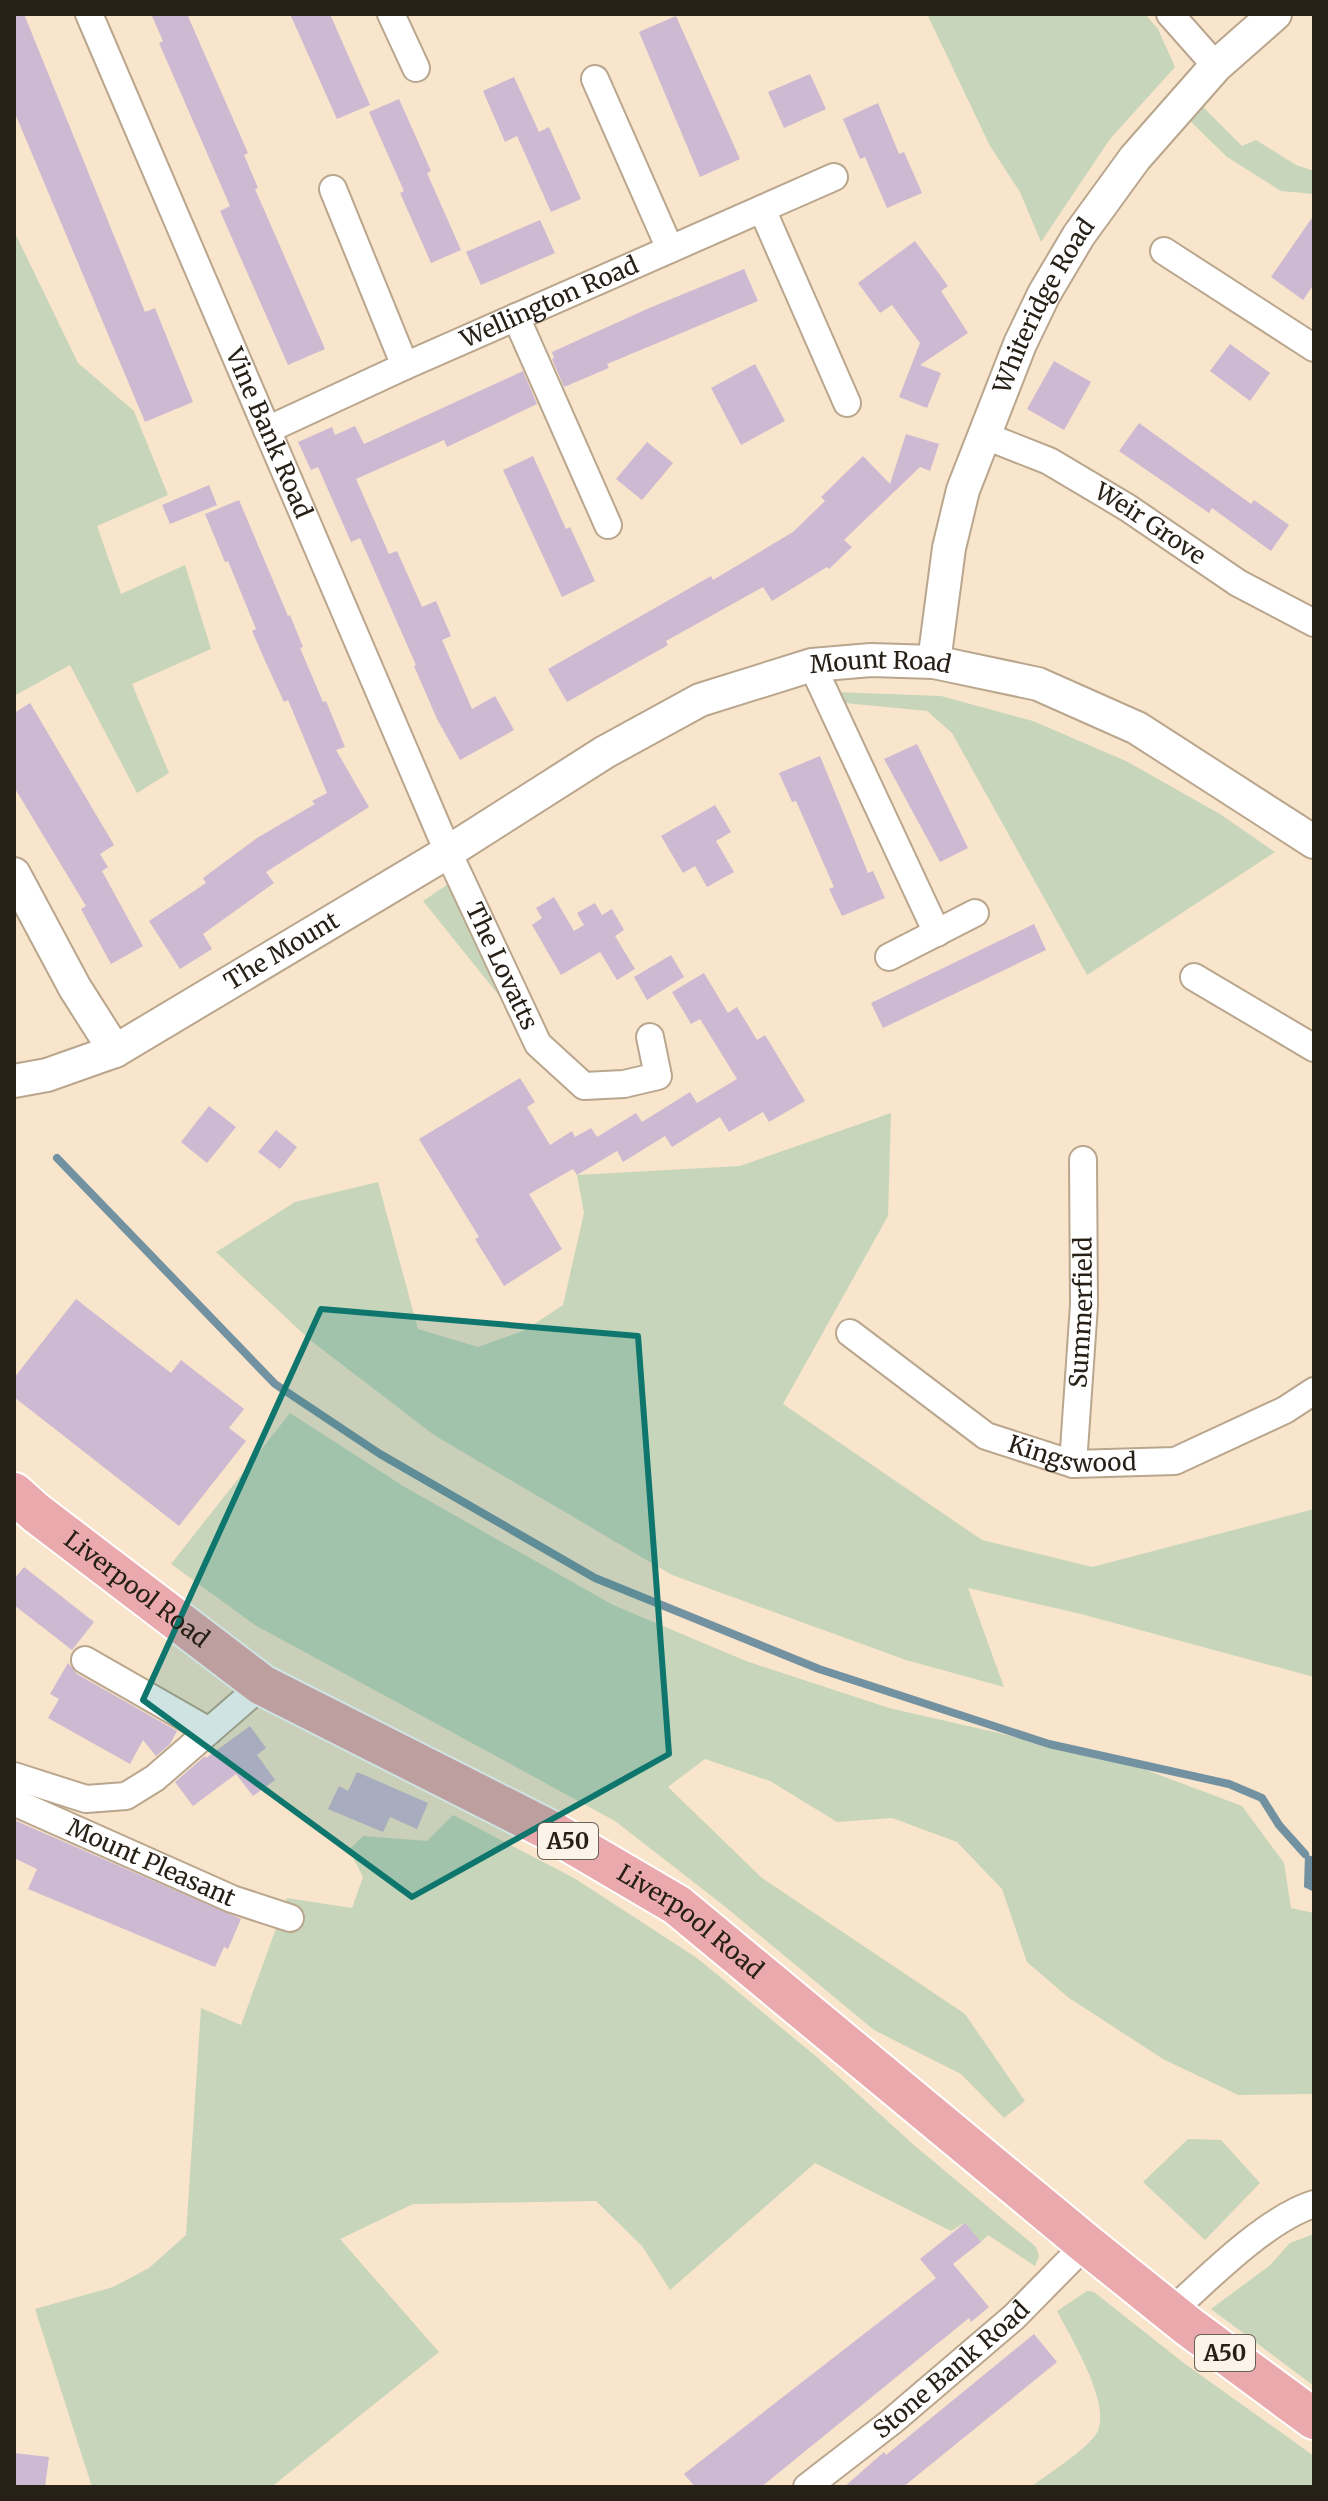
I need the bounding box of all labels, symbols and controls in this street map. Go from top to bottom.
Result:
street label: Whiteridge Road [986,212,1101,399]
street label: Wellington Road [455,249,643,355]
street label: Vine Bank Road [218,342,319,523]
street label: Weir Grove [1088,475,1212,571]
street label: Mount Road [809,643,954,680]
street label: The Lovatts [459,898,545,1035]
street label: The Mount [219,904,345,997]
street label: Summerfield [1062,1237,1099,1389]
street label: Kingswood [1004,1428,1137,1479]
street label: Liverpool Road [58,1524,216,1654]
street label: Mount Pleasant [62,1812,241,1914]
road number: A50 [538,1823,598,1859]
street label: Liverpool Road [612,1857,770,1985]
street label: Stone Bank Road [867,2294,1036,2445]
road number: A50 [1195,2335,1255,2371]

